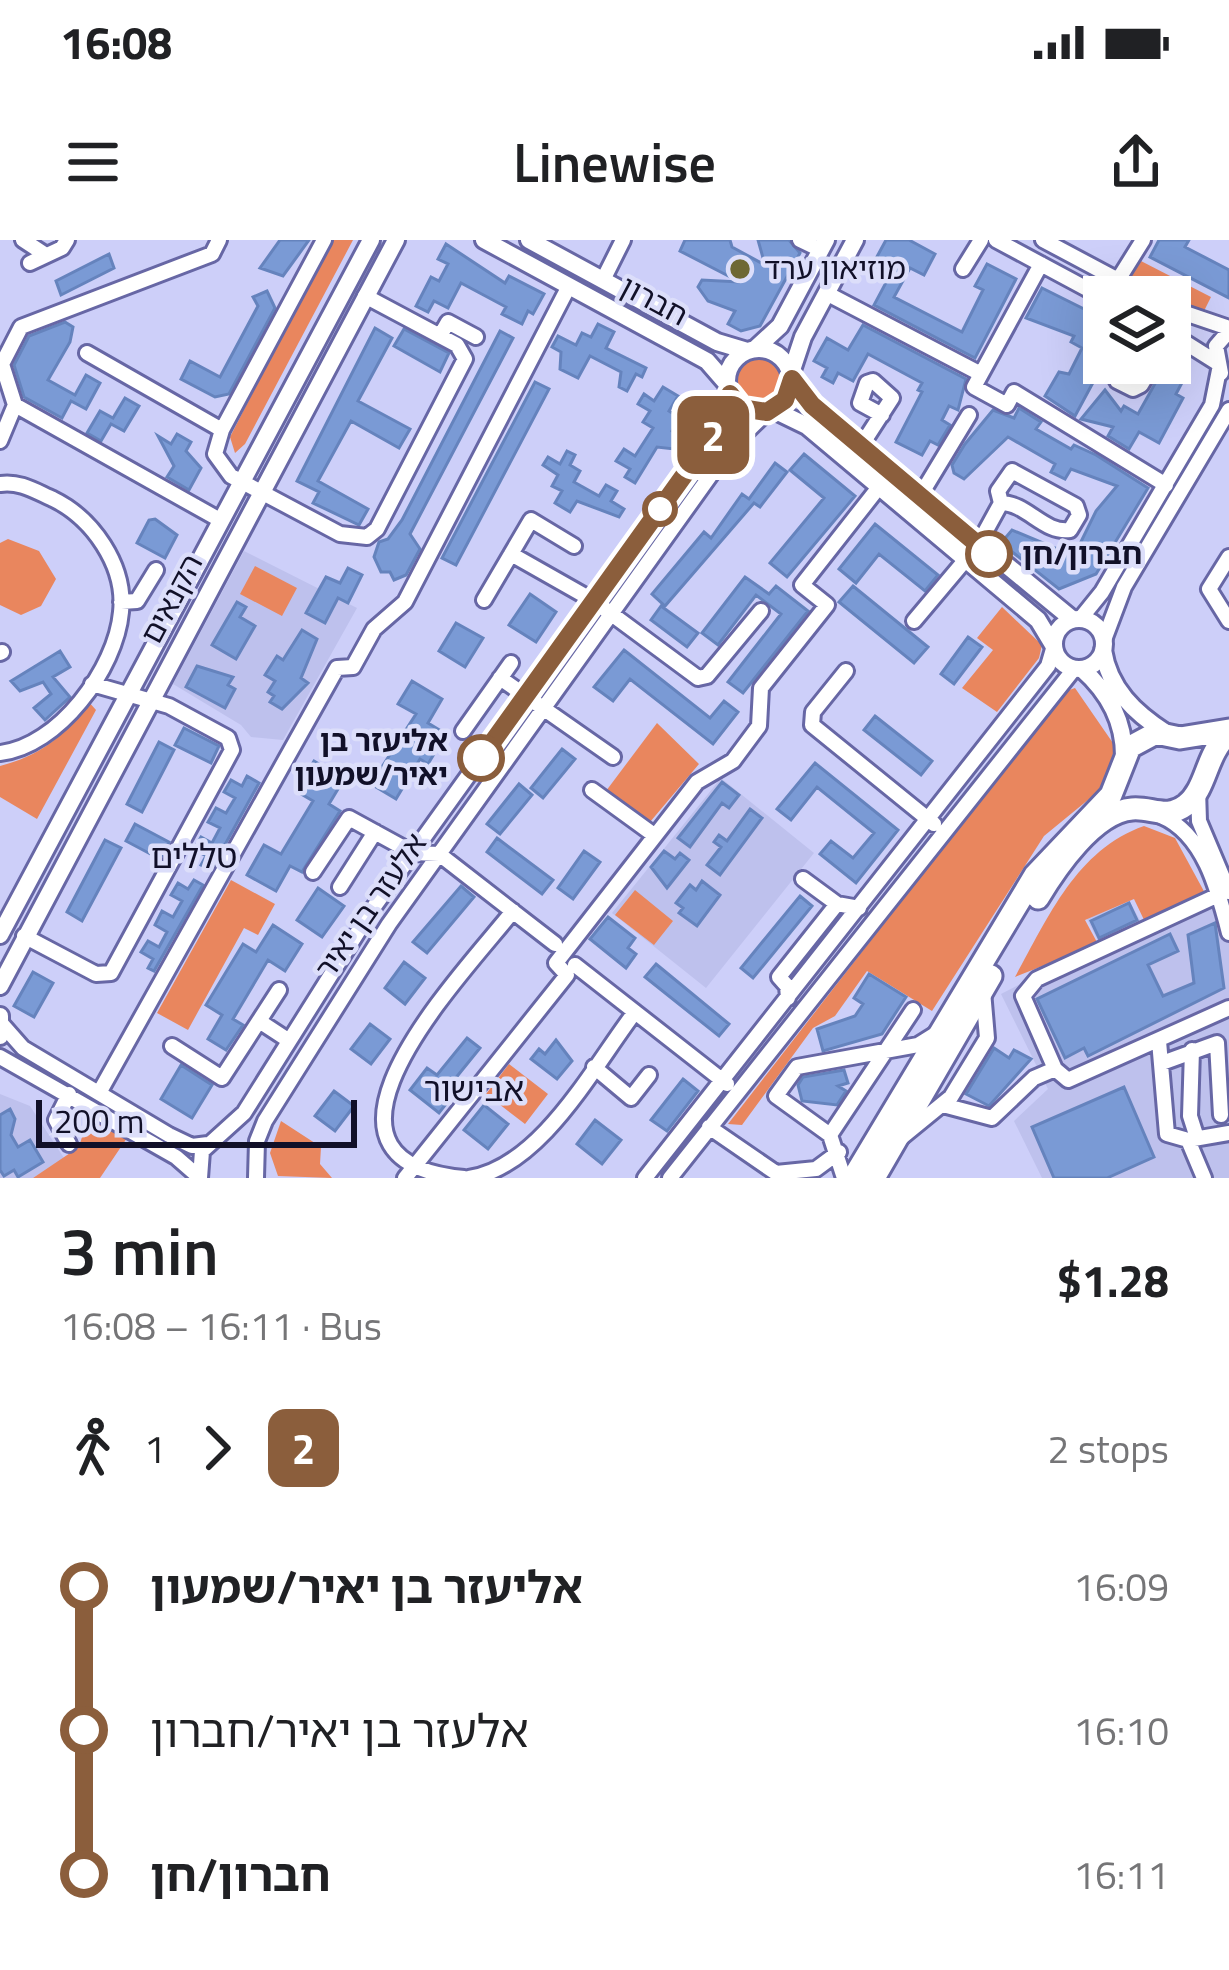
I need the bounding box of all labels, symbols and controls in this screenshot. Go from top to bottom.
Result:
text: 16:08 [60,8,172,76]
text: Linewise [513,121,716,203]
icon: menu [60,129,126,195]
icon: share [1103,129,1169,195]
place label: מוזיאון ערד [764,245,906,291]
marker: מוזיאון ערד [727,256,753,282]
street label: חברון [612,263,697,337]
map controls [1083,276,1191,384]
button: layers [1083,276,1191,384]
line badge: 2 [674,396,752,474]
text: 2 [701,403,725,467]
unlabelled marker [644,493,676,525]
place label: חברון/חן [1022,530,1142,576]
marker: חברון/חן [967,532,1011,576]
street label: הקנאים [128,545,214,652]
place label: אליעזר בן יאיר/שמעון [294,717,448,797]
marker: אליעזר בן יאיר/שמעון [459,736,503,780]
street label: אלעזר בן יאיר [303,823,438,988]
district label: טללים [151,831,237,881]
district label: אבישור [424,1064,524,1114]
scale bar [36,1094,357,1147]
text: 200 m [54,1096,144,1146]
text: 3 min [60,1200,219,1301]
text: $1.28 [1057,1246,1169,1314]
text: 16:08 – 16:11 · Bus [60,1296,382,1355]
icon: walk [60,1415,126,1481]
icon: forward [184,1415,250,1481]
text: 2 [292,1416,315,1480]
text: 1 [144,1419,166,1478]
text: 2 stops [1047,1419,1169,1478]
text: אליעזר בן יאיר/שמעון [150,1552,583,1620]
text: 16:09 [1073,1557,1169,1616]
text: אלעזר בן יאיר/חברון [150,1696,529,1764]
text: 16:10 [1073,1701,1169,1760]
text: חברון/חן [150,1840,331,1908]
text: 16:11 [1073,1845,1169,1904]

